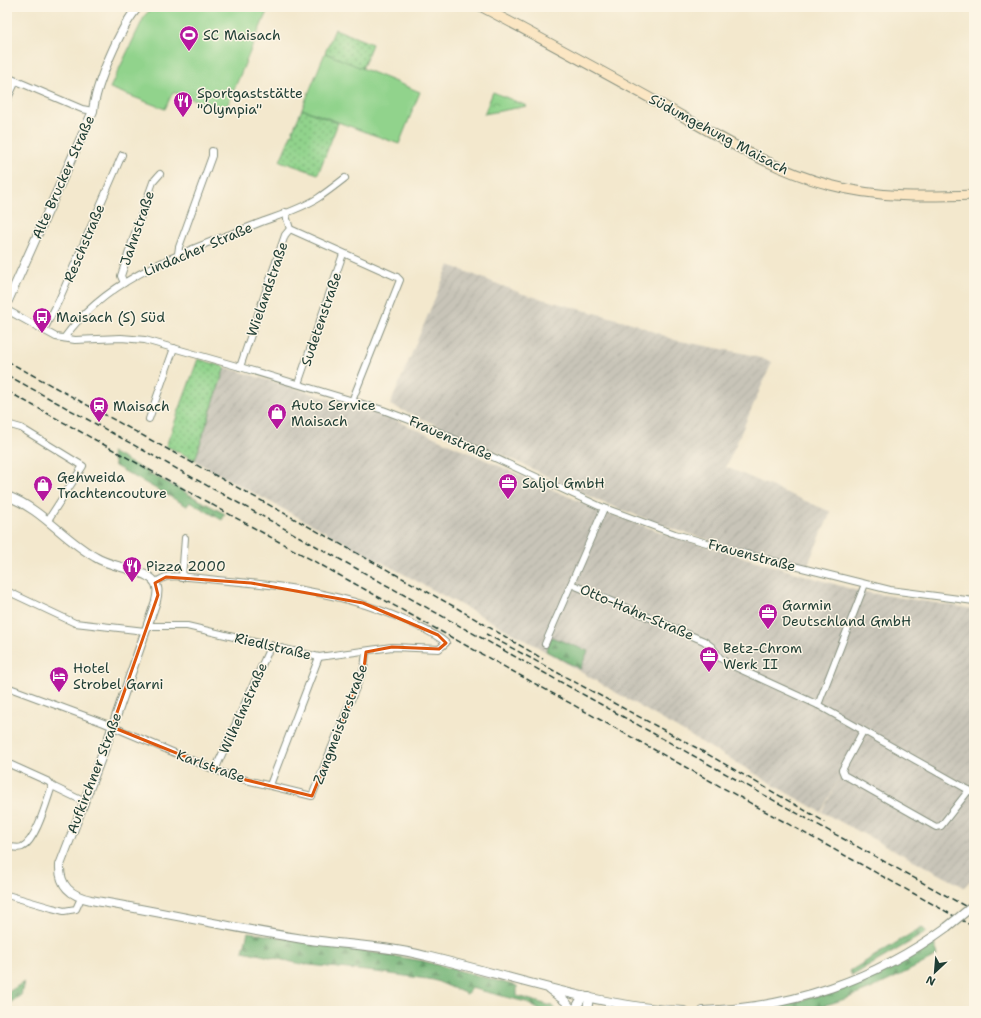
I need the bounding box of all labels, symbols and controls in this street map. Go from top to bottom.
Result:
sports icon: SC Maisach [178,24,200,52]
place label: SC Maisach [203,26,281,44]
place label: Sportgaststätte "Olympia" [197,84,303,118]
restaurant icon: Sportgaststätte "Olympia" [172,90,194,118]
street label: Südumgehung Maisach [646,90,792,178]
street label: Alte Brucker Straße [28,112,98,242]
street label: Jahnstraße [116,188,158,268]
street label: Reschstraße [59,201,109,285]
street label: Lindacher Straße [141,218,255,280]
street label: Wielandstraße [242,239,292,339]
street label: Sudetenstraße [297,270,345,368]
bus stop icon: Maisach (S) Süd [31,306,53,334]
place label: Maisach (S) Süd [56,308,165,326]
station icon: Maisach [88,395,110,423]
place label: Auto Service Maisach [291,396,376,430]
place label: Maisach [113,397,170,415]
shop icon: Auto Service Maisach [266,402,288,430]
street label: Frauenstraße [406,412,496,465]
place label: Gehweida Trachtencouture [57,468,167,502]
office icon: Saljol GmbH [497,472,519,500]
shop icon: Gehweida Trachtencouture [32,474,54,502]
place label: Saljol GmbH [522,474,605,492]
street label: Frauenstraße [706,535,798,575]
restaurant icon: Pizza 2000 [121,555,143,583]
place label: Pizza 2000 [146,557,226,575]
street label: Otto-Hahn-Straße [577,580,697,644]
place label: Garmin Deutschland GmbH [782,596,911,630]
office icon: Garmin Deutschland GmbH [757,602,779,630]
street label: Riedlstraße [233,628,313,664]
place label: Betz-Chrom Werk II [723,639,802,673]
office icon: Betz-Chrom Werk II [698,645,720,673]
place label: Hotel Strobel Garni [73,659,164,693]
street label: Wilhelmstraße [215,659,271,756]
street label: Zangmeisterstraße [309,661,371,787]
hotel icon: Hotel Strobel Garni [48,665,70,693]
street label: Aufkirchner Straße [63,710,125,836]
street label: Karlstraße [174,745,248,787]
north arrow [915,952,955,992]
text: N [923,972,938,989]

